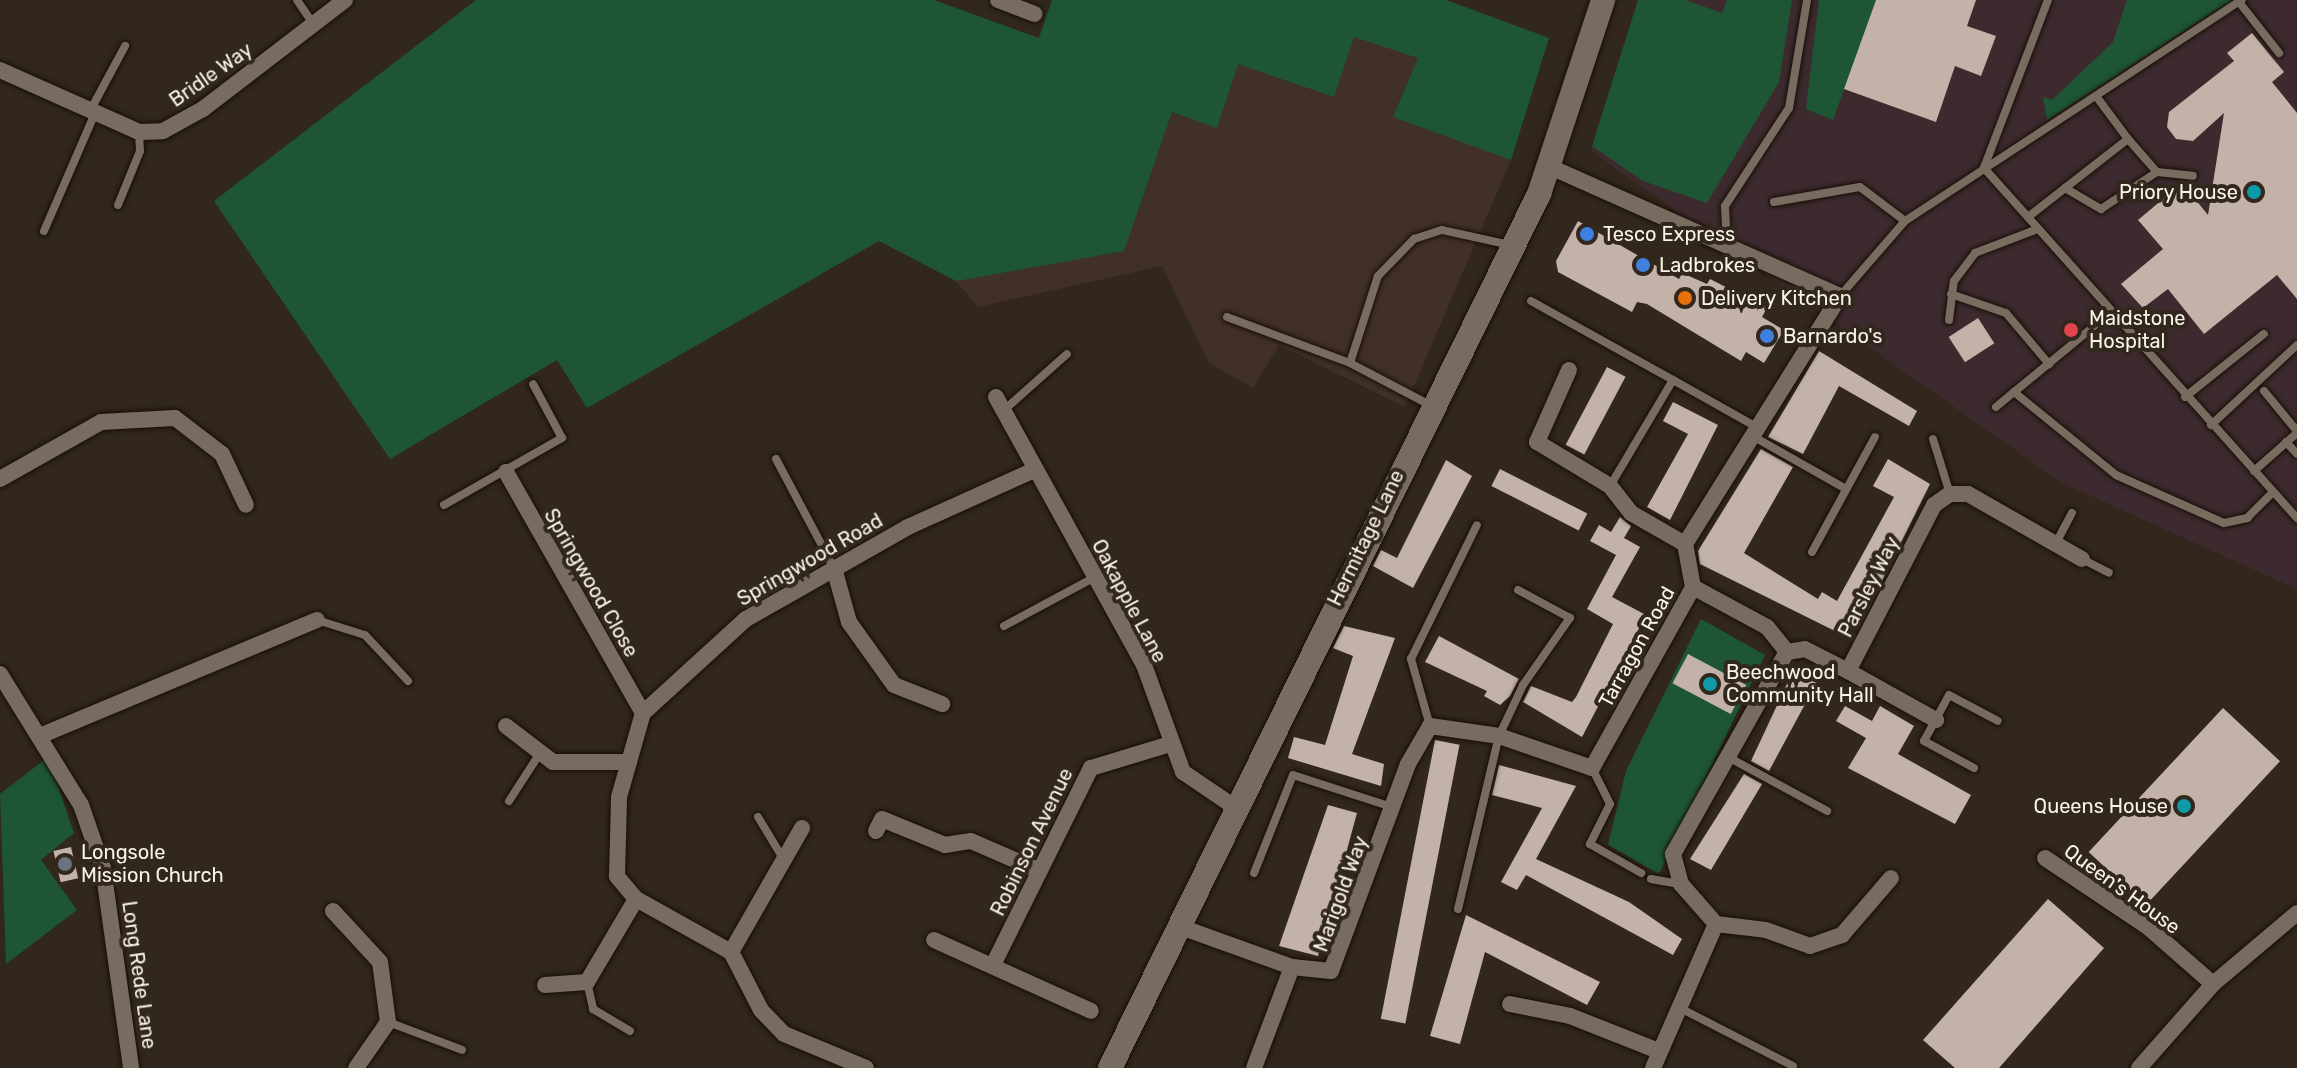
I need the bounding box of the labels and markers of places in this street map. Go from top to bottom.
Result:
place label: Priory House [2119,180,2238,204]
marker: Priory House [2245,183,2263,201]
place label: Tesco Express [1603,222,1735,246]
marker: Tesco Express [1578,225,1596,243]
place label: Ladbrokes [1659,253,1755,277]
marker: Ladbrokes [1634,256,1652,274]
place label: Delivery Kitchen [1701,286,1852,310]
marker: Delivery Kitchen [1676,289,1694,307]
place label: Maidstone Hospital [2089,306,2185,353]
marker: Maidstone Hospital [2060,319,2082,341]
place label: Barnardo's [1783,324,1882,348]
marker: Barnardo's [1758,327,1776,345]
place label: Beechwood Community Hall [1726,660,1874,707]
marker: Beechwood Community Hall [1701,675,1719,693]
place label: Queens House [2034,794,2168,818]
marker: Queens House [2175,797,2193,815]
place label: Longsole Mission Church [81,840,224,887]
marker: Longsole Mission Church [56,855,74,873]

